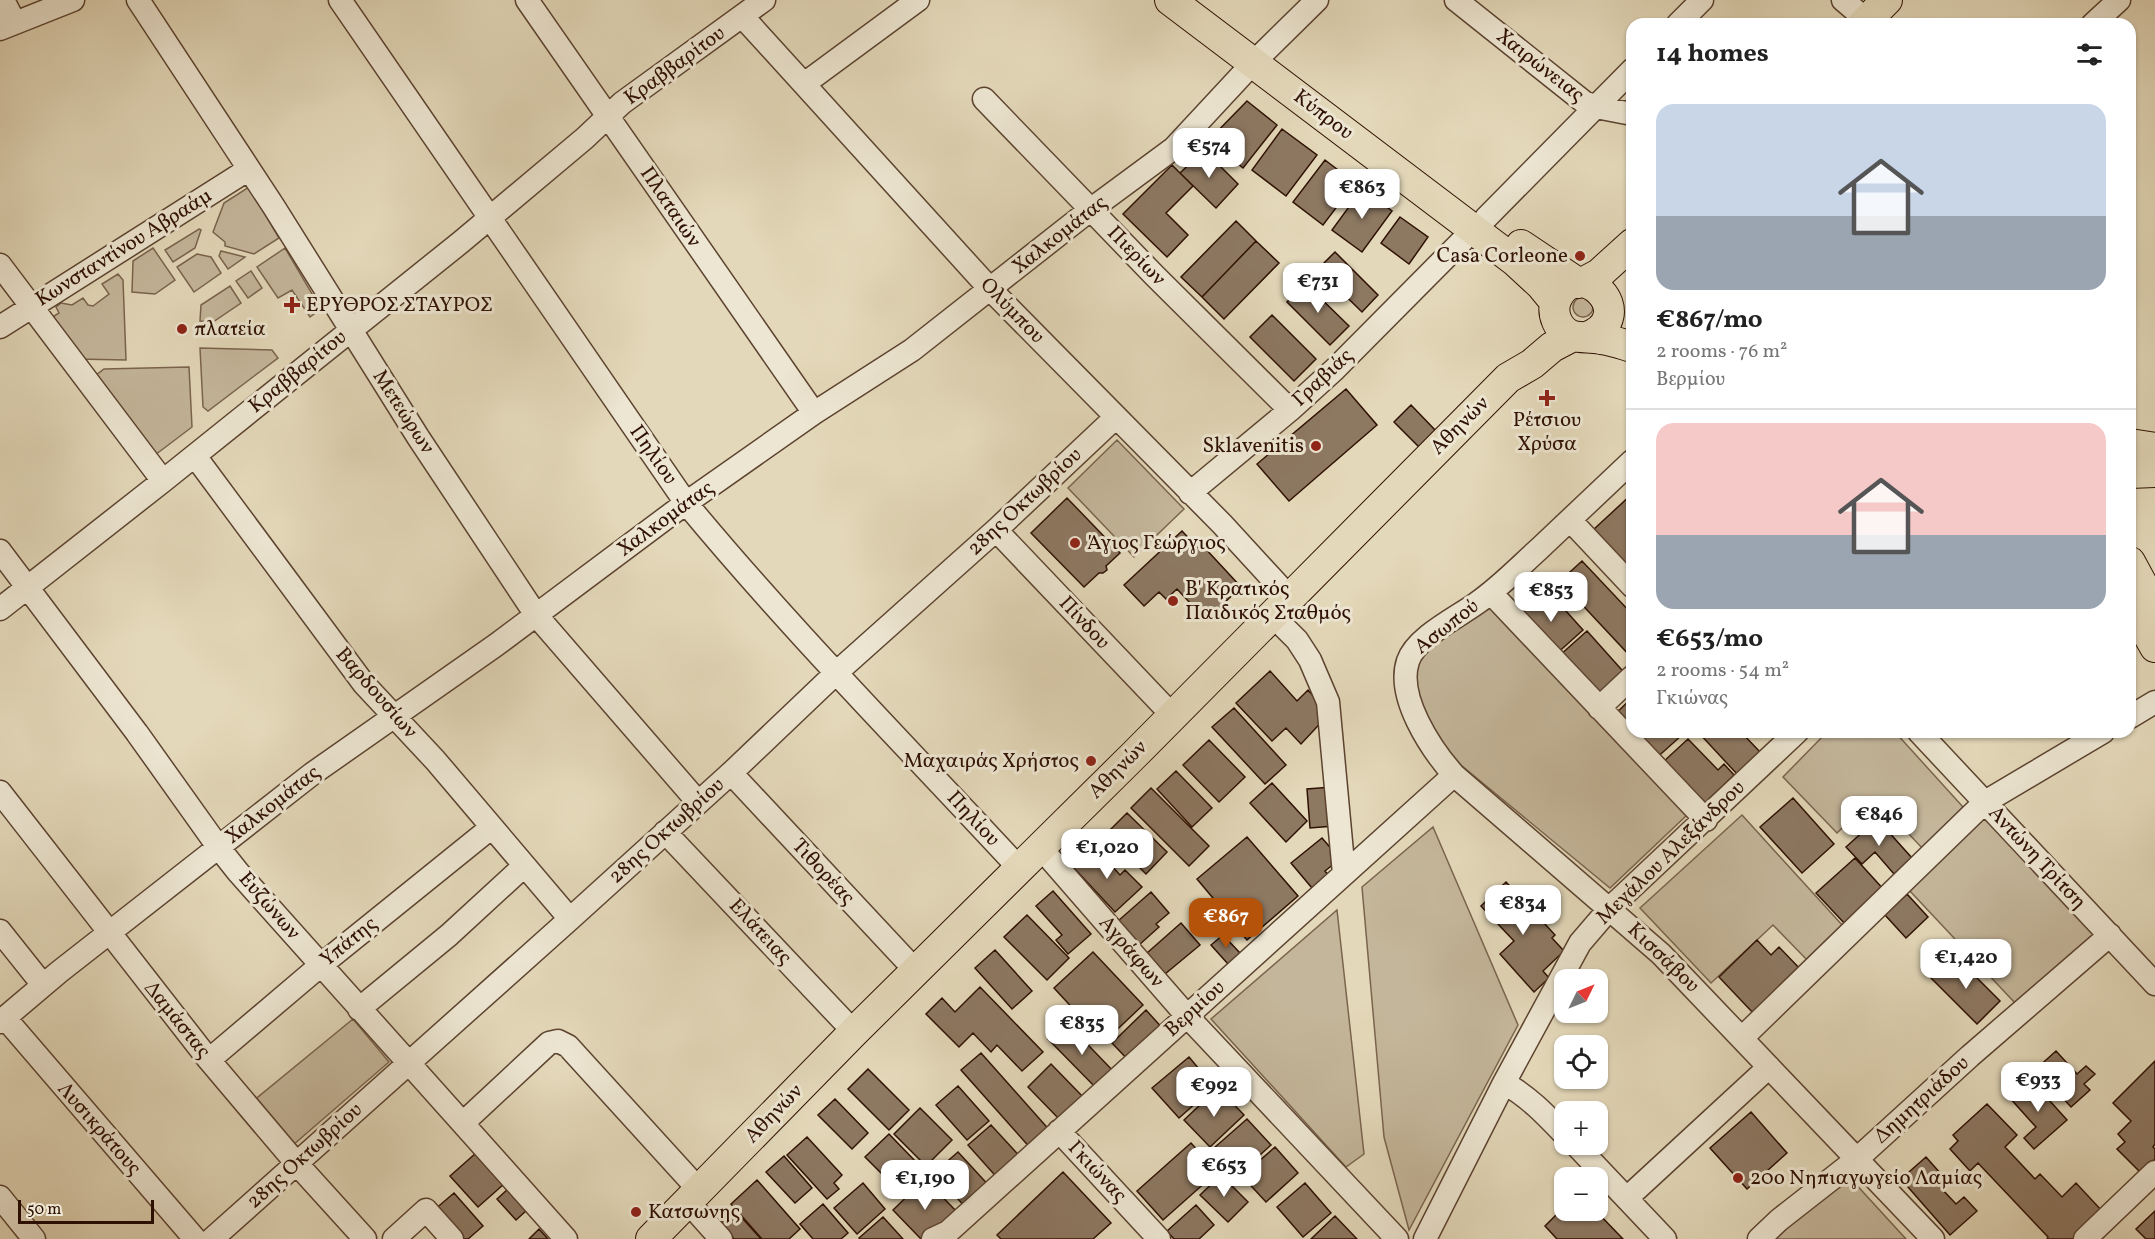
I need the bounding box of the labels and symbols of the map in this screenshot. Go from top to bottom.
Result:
street label: Κραββαρίτου [618,19,732,113]
street label: Χαιρώνειας [1490,22,1590,110]
street label: Κύπρου [1287,83,1359,147]
pin: €574 [1173,128,1245,179]
street label: Πλαταιών [632,161,708,253]
pin: €863 [1326,169,1398,220]
street label: Κωνσταντίνου Αβραάμ [30,182,218,314]
street label: Χαλκομάτας [1007,189,1113,281]
street label: Πιερίων [1100,220,1172,292]
place label: Casa Corleone [1437,242,1568,271]
marker: Casa Corleone [1573,249,1587,263]
pin: €731 [1282,263,1354,314]
street label: Ολύμπου [973,271,1051,351]
place label: ΕΡΥΘΡΟΣ ΣΤΑΥΡΟΣ [306,291,493,320]
marker: ΕΡΥΘΡΟΣ ΣΤΑΥΡΟΣ [283,296,301,314]
place label: πλατεία [194,315,266,344]
marker: πλατεία [175,322,189,336]
street label: Κραββαρίτου [243,323,353,421]
street label: Γραβιάς [1286,342,1360,414]
street label: Μετεώρων [365,364,441,460]
street label: Αθηνών [1424,390,1496,462]
marker: Ρέτσιου Χρύσα [1540,391,1554,405]
place label: Ρέτσιου Χρύσα [1513,406,1581,459]
street label: Πηλίου [622,419,684,491]
place label: Sklavenitis [1202,432,1304,461]
marker: Sklavenitis [1309,439,1323,453]
street label: 28ης Οκτωβρίου [961,441,1089,563]
street label: Χαλκομάτας [612,474,720,564]
place label: Άγιος Γεώργιος [1087,529,1226,558]
marker: Άγιος Γεώργιος [1068,536,1082,550]
pin: €853 [1515,572,1587,623]
place label: B' Κρατικός Παιδικός Σταθμός [1185,575,1351,628]
street label: Πίνδου [1052,590,1116,656]
street label: Ασωπού [1409,592,1485,662]
marker: B' Κρατικός Παιδικός Σταθμός [1166,594,1180,608]
street label: Βαρδουσίων [328,641,424,745]
street label: Αθηνών [1082,734,1154,806]
place label: Μαχαιράς Χρήστος [904,747,1079,776]
marker: Μαχαιράς Χρήστος [1084,754,1098,768]
street label: Χαλκομάτας [220,759,326,851]
street label: 28ης Οκτωβρίου [603,771,731,891]
street label: Μεγάλου Αλεξάνδρου [1590,774,1752,932]
street label: Πηλίου [940,785,1006,853]
pin: €846 [1843,796,1915,847]
street label: Αντώνη Τρίτση [1981,800,2093,916]
pin: €1,020 [1058,829,1156,880]
street label: Τιθορέας [785,832,861,912]
street label: Ευζώνων [231,866,307,946]
pin: €834 [1487,885,1559,936]
street label: Ελάτειας [722,892,798,972]
pin: €867 [1190,898,1262,949]
street label: Υπάτης [314,910,384,974]
street label: Αγράφων [1092,910,1170,994]
street label: Κισσάβου [1620,916,1706,1000]
pin: €1,420 [1917,939,2015,990]
north arrow [1554,969,1608,1023]
street label: Βερμίου [1158,974,1232,1044]
street label: Δαμάστας [137,975,217,1065]
pin: €835 [1046,1005,1118,1056]
street label: Δημητριάδου [1868,1049,1976,1151]
pin: €933 [2002,1062,2074,1113]
pin: €992 [1178,1067,1250,1118]
street label: Λυσικράτους [50,1076,148,1182]
street label: Αθηνών [738,1078,810,1150]
street label: 28ης Οκτωβρίου [241,1096,369,1216]
street label: Γκιώνας [1061,1134,1133,1210]
pin: €653 [1188,1147,1260,1198]
pin: €1,190 [876,1160,974,1211]
place label: 20ο Νηπιαγωγείο Λαμίας [1750,1164,1982,1193]
marker: 20ο Νηπιαγωγείο Λαμίας [1731,1171,1745,1185]
scale bar [18,1197,154,1224]
place label: Κατσωνης [648,1198,740,1227]
marker: Κατσωνης [629,1205,643,1219]

